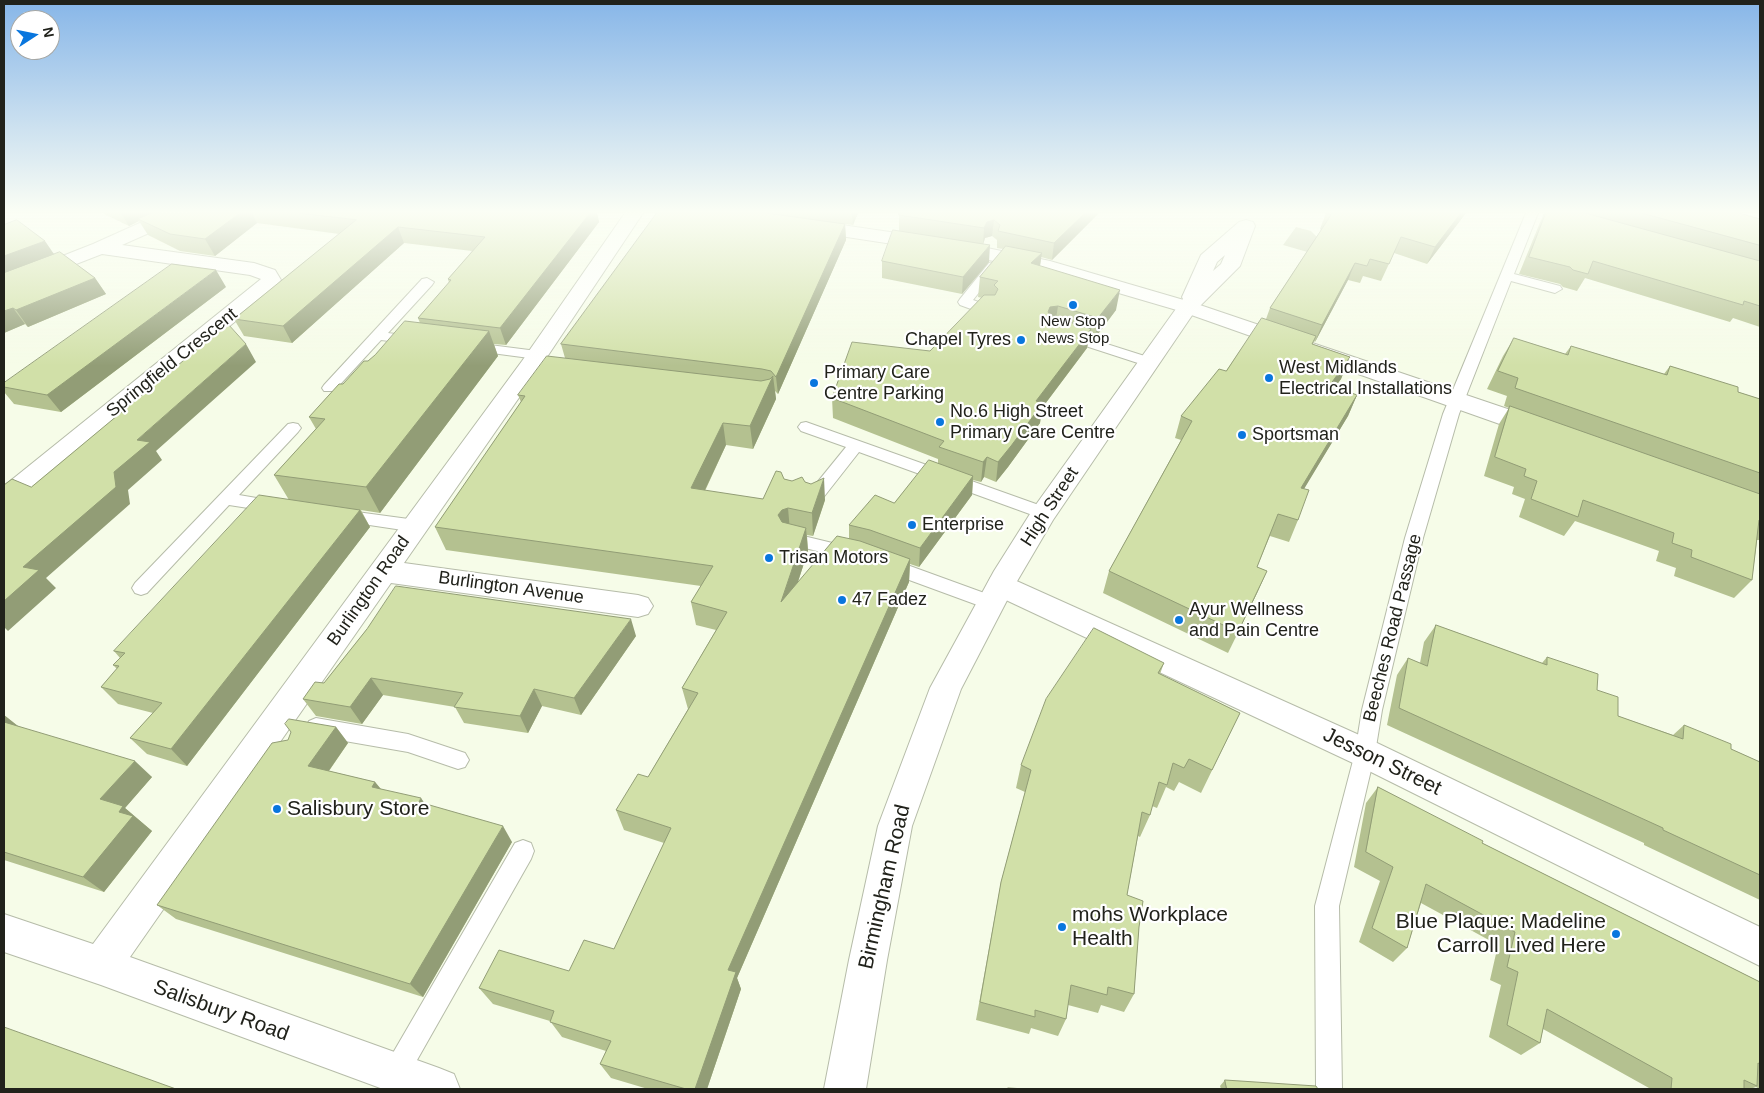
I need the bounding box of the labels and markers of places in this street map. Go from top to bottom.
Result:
marker: New Stop News Stop [1067,299,1079,311]
place label: New Stop News Stop [1037,313,1109,348]
place label: Chapel Tyres [905,329,1011,351]
marker: Chapel Tyres [1015,334,1027,346]
place label: West Midlands Electrical Installations [1279,357,1452,399]
place label: Primary Care Centre Parking [824,362,944,404]
marker: West Midlands Electrical Installations [1263,372,1275,384]
marker: Primary Care Centre Parking [808,377,820,389]
place label: No.6 High Street Primary Care Centre [950,401,1115,444]
marker: No.6 High Street Primary Care Centre [934,416,946,428]
place label: Sportsman [1252,424,1339,446]
marker: Sportsman [1236,429,1248,441]
place label: Enterprise [922,514,1004,536]
marker: Enterprise [906,519,918,531]
place label: Trisan Motors [779,547,888,569]
marker: Trisan Motors [763,552,775,564]
place label: 47 Fadez [852,589,927,611]
marker: 47 Fadez [836,594,848,606]
place label: Ayur Wellness and Pain Centre [1189,599,1319,642]
marker: Ayur Wellness and Pain Centre [1173,614,1185,626]
place label: Salisbury Store [287,796,429,822]
marker: Salisbury Store [271,803,283,815]
place label: mohs Workplace Health [1072,902,1228,952]
place label: Blue Plaque: Madeline Carroll Lived Here [1396,909,1606,959]
marker: mohs Workplace Health [1056,921,1068,933]
marker: Blue Plaque: Madeline Carroll Lived Here [1610,928,1622,940]

